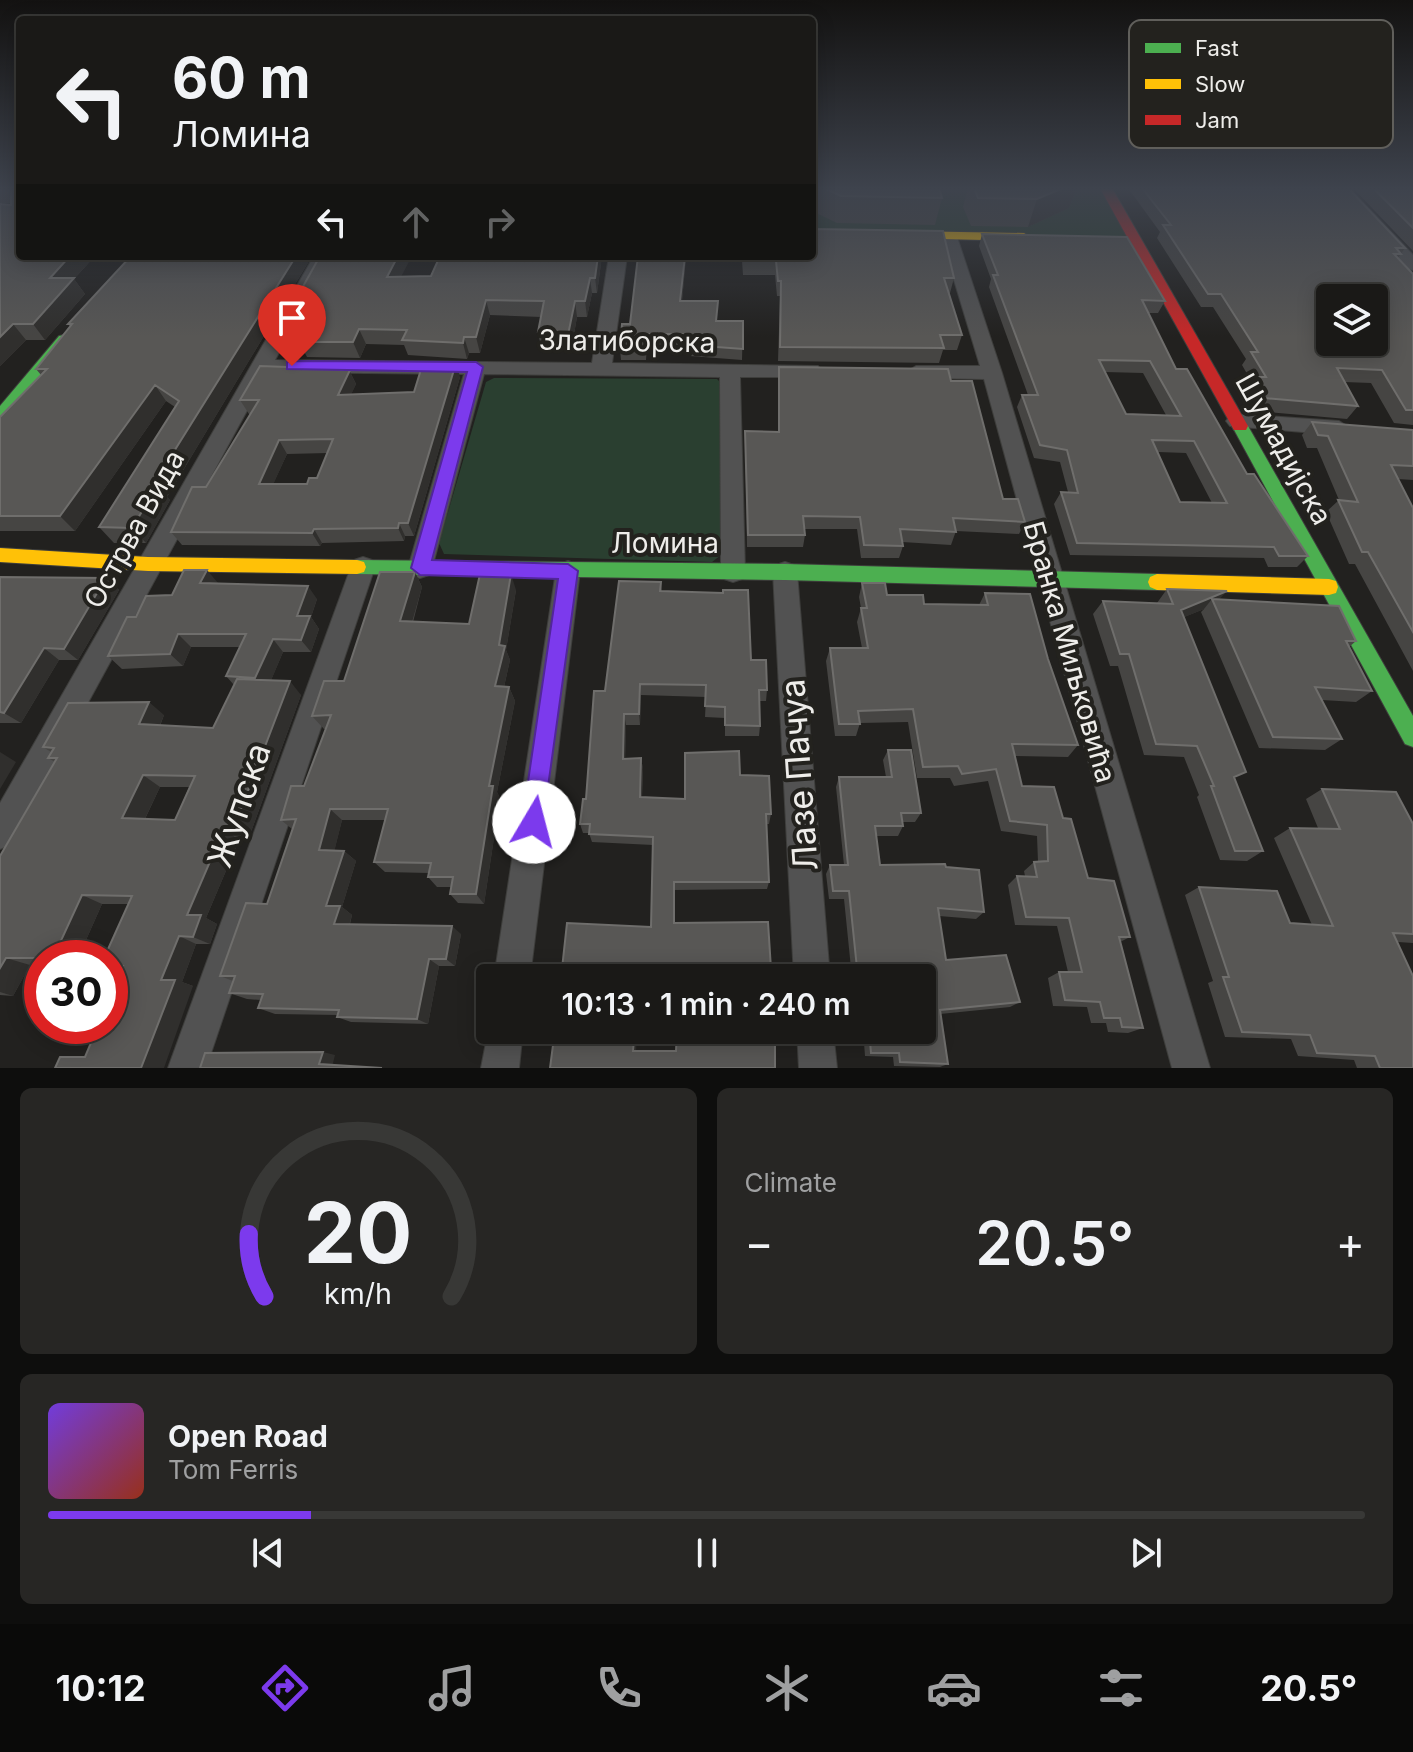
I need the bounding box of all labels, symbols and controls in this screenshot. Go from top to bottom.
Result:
legend [1129,20,1393,148]
text: Fast [1195,35,1239,61]
text: 60 m [172,44,311,112]
icon: left [40,48,144,152]
text: Slow [1195,71,1245,97]
text: Jam [1195,107,1239,133]
text: Ломина [172,112,311,156]
icon: left [310,200,354,244]
icon: ahead [394,200,438,244]
icon: right [478,200,522,244]
pin [258,284,326,366]
map controls [1316,284,1388,356]
button: layers [1316,284,1388,356]
icon: arrive [270,296,314,340]
street label: Златиборска [538,322,716,360]
street label: Шумадијска [1228,367,1340,531]
street label: Острва Вида [77,444,191,614]
street label: Бранка Миљковића [1016,517,1124,787]
street label: Ломина [611,526,719,560]
street label: Лазе Пачуа [771,678,826,872]
street label: Жупска [198,737,279,872]
position arrow [492,780,576,864]
speed limit sign: 30 [24,940,128,1044]
text: 10:13 · 1 min · 240 m [561,986,851,1022]
text: Climate [745,1167,837,1198]
text: 20 [304,1182,413,1283]
text: 20.5° [975,1207,1134,1279]
text: − [745,1216,774,1270]
text: + [1336,1216,1365,1270]
text: km/h [324,1276,392,1311]
text: Open Road [168,1418,328,1454]
text: Tom Ferris [168,1454,298,1485]
icon: previous [246,1531,290,1575]
icon: pause [685,1531,729,1575]
icon: next [1124,1531,1168,1575]
icon: directions [257,1660,313,1716]
icon: music [424,1660,480,1716]
icon: phone [591,1660,647,1716]
icon: climate [759,1660,815,1716]
icon: car [926,1660,982,1716]
icon: filters [1093,1660,1149,1716]
text: 10:12 [56,1666,146,1710]
text: 20.5° [1260,1666,1357,1710]

